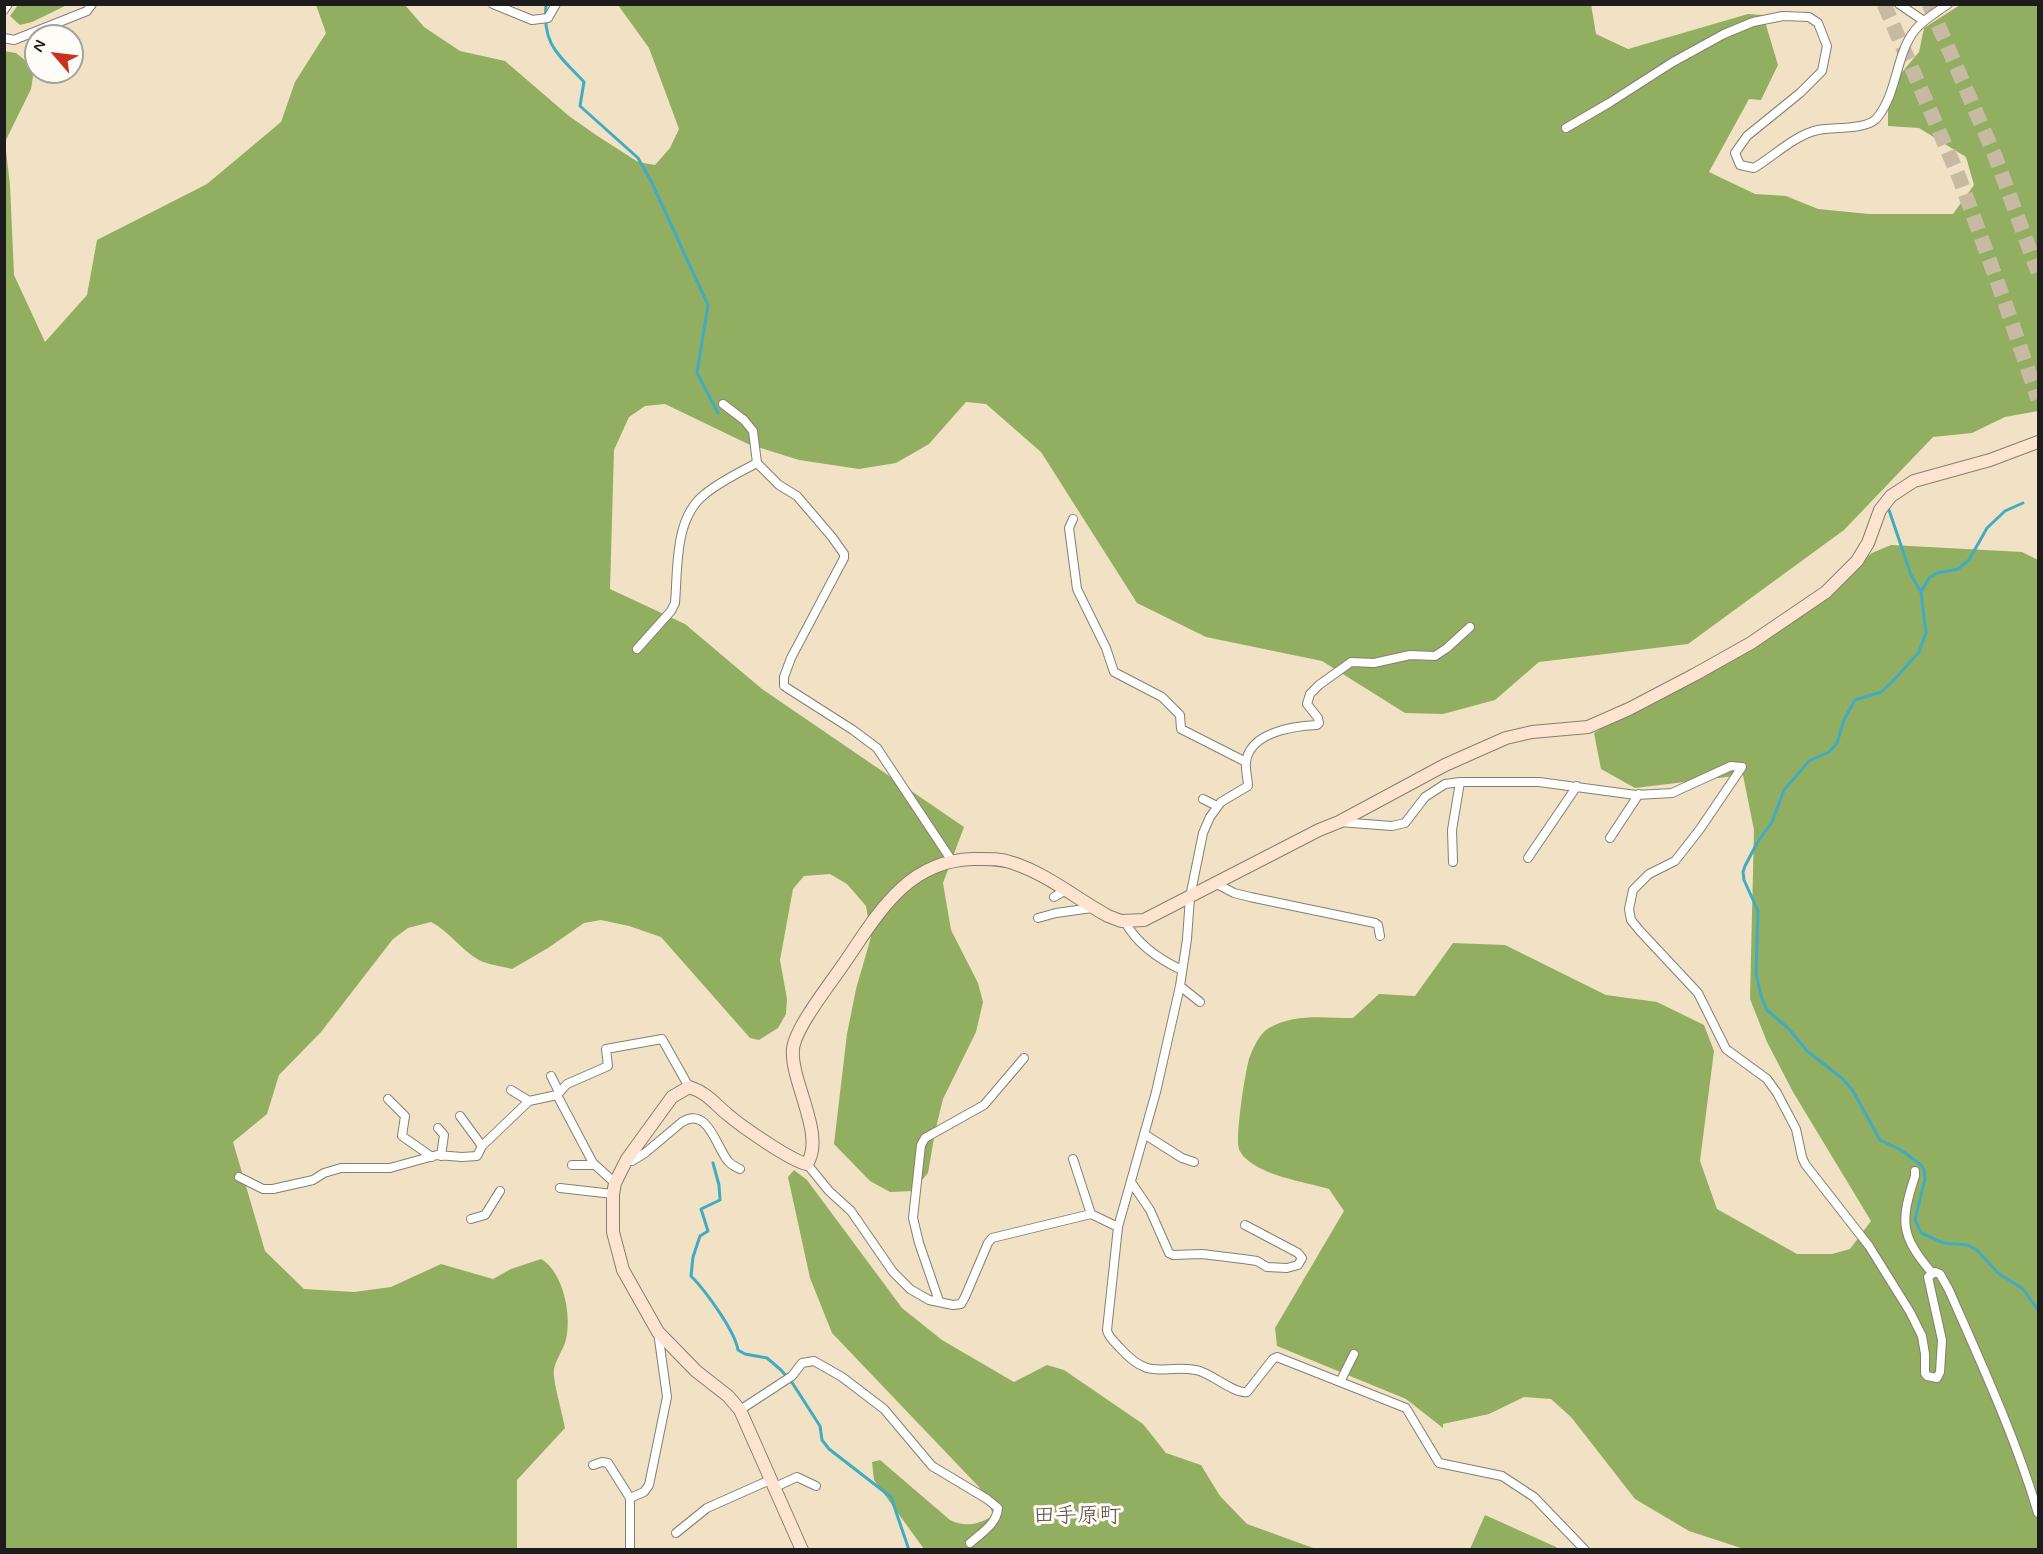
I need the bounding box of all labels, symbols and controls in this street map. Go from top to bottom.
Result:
north arrow [24,24,84,84]
text: N [28,37,51,56]
district label: 田手原町 [1033,1504,1121,1530]

